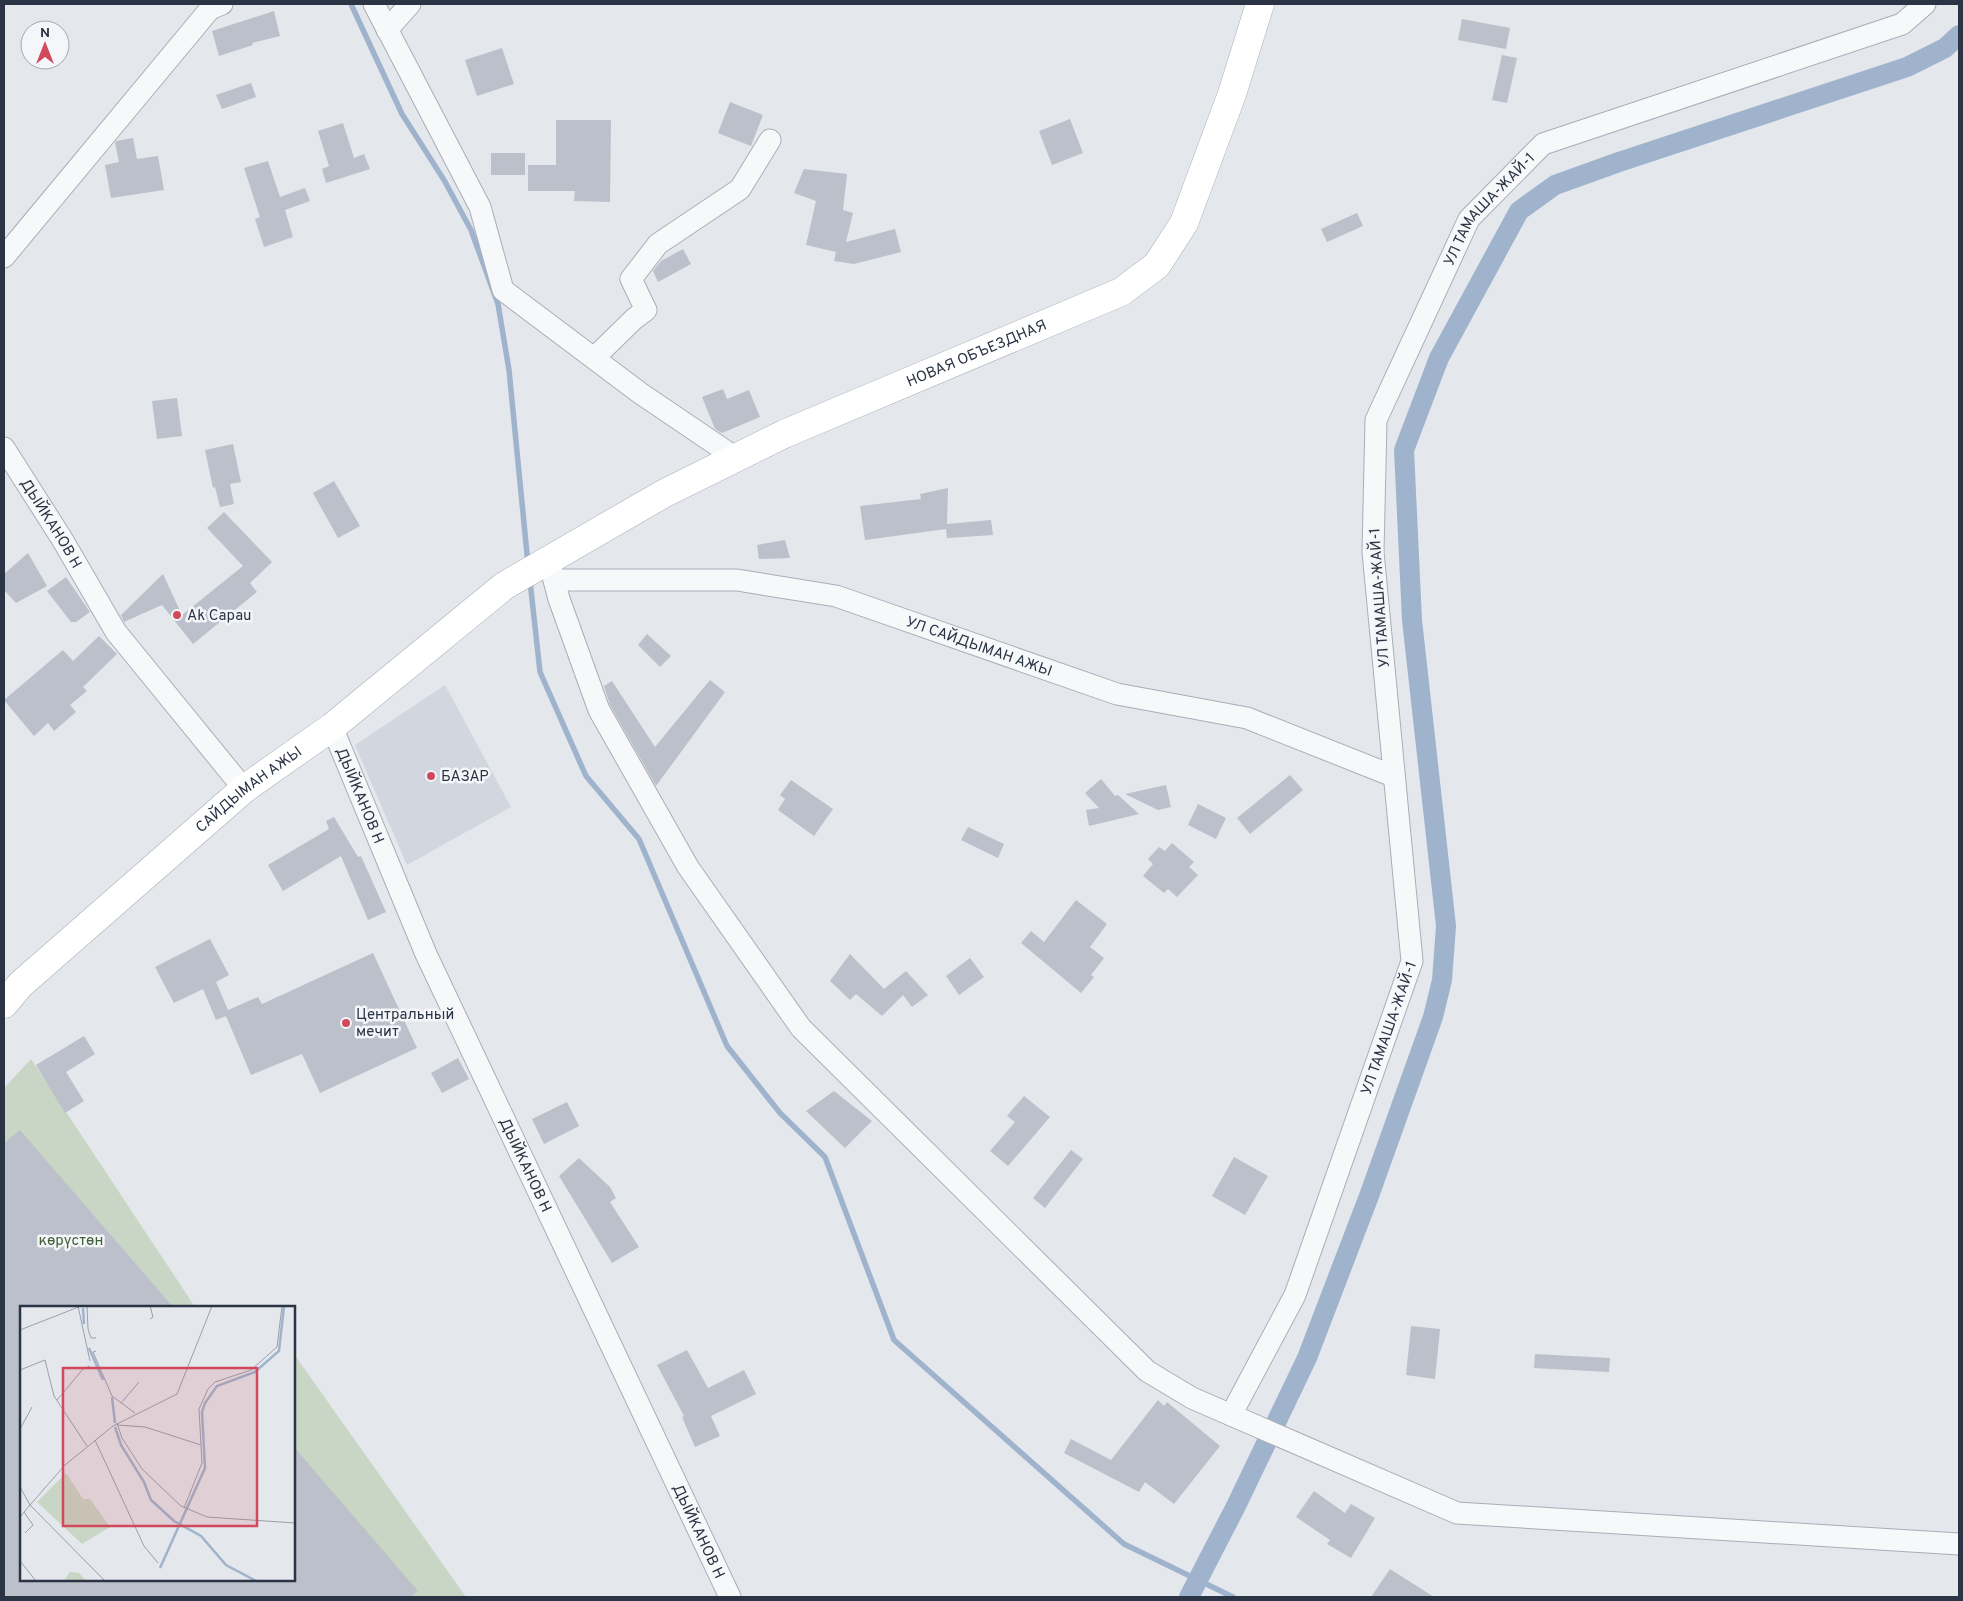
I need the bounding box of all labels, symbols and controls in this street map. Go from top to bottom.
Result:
north arrow [20,20,70,70]
text: N [40,25,50,42]
street label: УЛ ТАМАША-ЖАЙ-1 [1441,149,1540,269]
street label: НОВАЯ ОБЪЕЗДНАЯ [904,316,1050,392]
street label: ДЫЙКАНОВ Н [15,476,85,572]
street label: УЛ ТАМАША-ЖАЙ-1 [1364,527,1395,669]
place label: Ak Capau [187,607,252,626]
marker: Ak Capau [171,609,183,621]
street label: УЛ САЙДЫМАН АЖЫ [903,613,1054,682]
street label: САЙДЫМАН АЖЫ [192,743,306,838]
street label: ДЫЙКАНОВ Н [331,745,387,847]
place label: БАЗАР [441,768,489,787]
marker: БАЗАР [425,770,437,782]
street label: УЛ ТАМАША-ЖАЙ-1 [1358,959,1422,1098]
place label: Центральный мечит [356,1006,454,1042]
marker: Центральный мечит [340,1017,352,1029]
street label: ДЫЙКАНОВ Н [494,1115,555,1216]
park label: көрүстөн [39,1232,103,1251]
inset map [20,1306,295,1581]
street label: ДЫЙКАНОВ Н [667,1481,728,1582]

